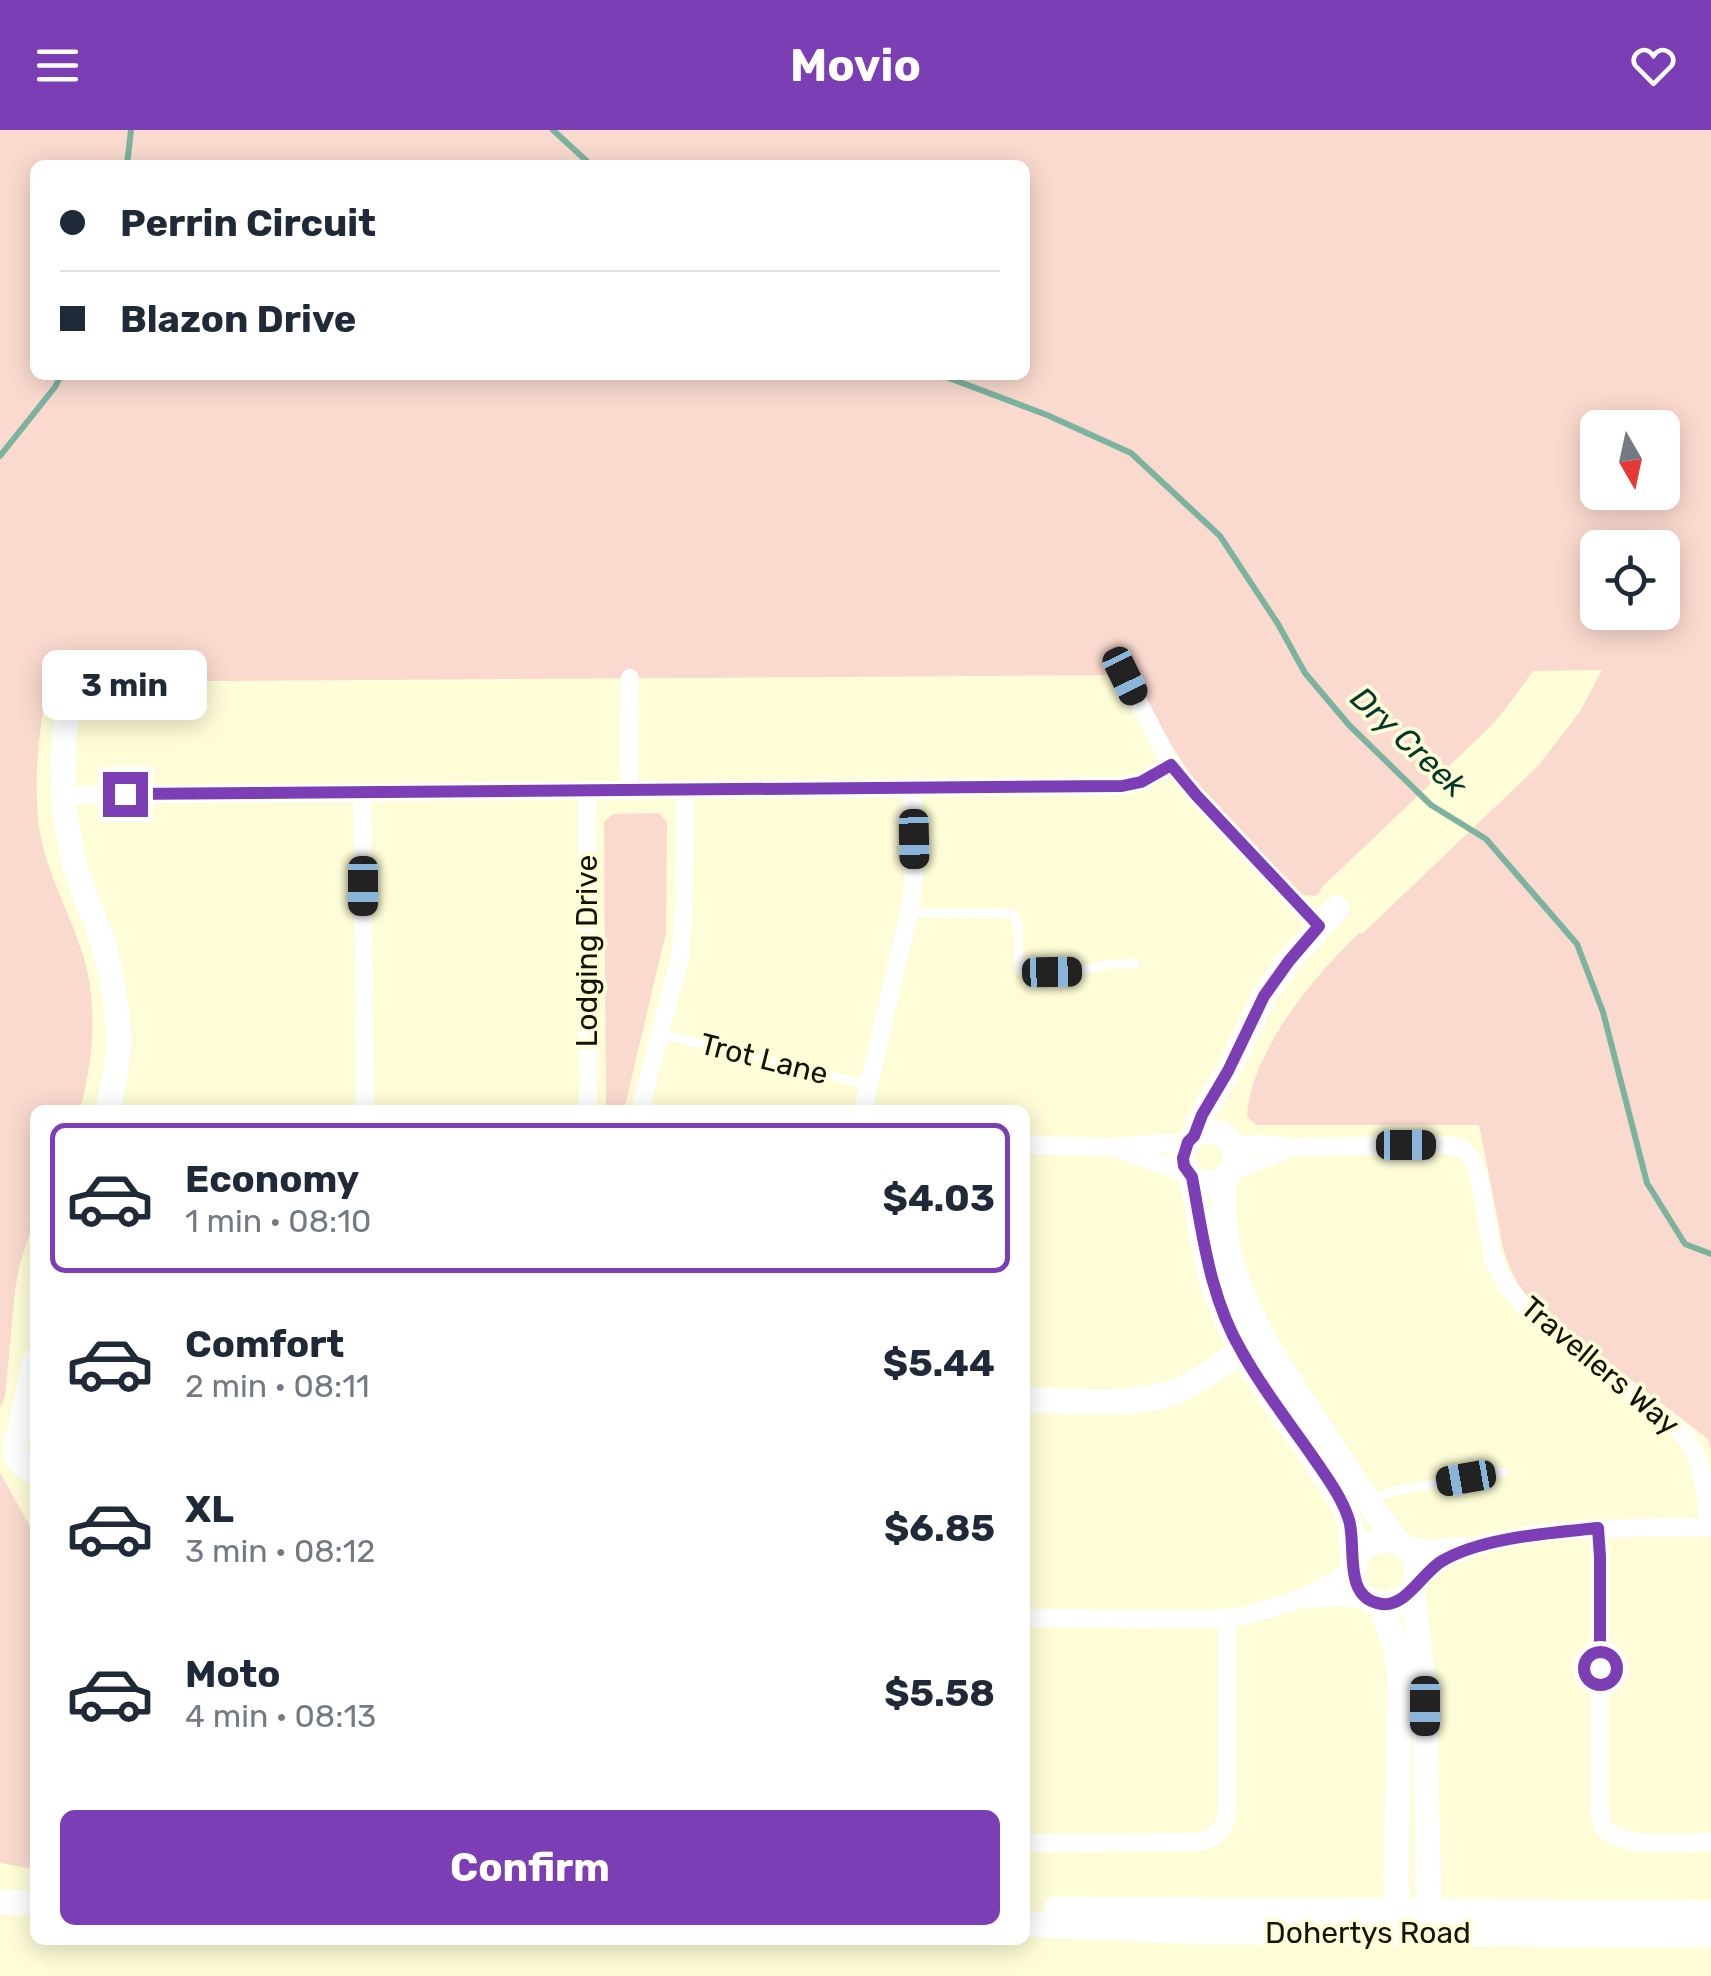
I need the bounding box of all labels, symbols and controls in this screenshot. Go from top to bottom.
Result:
icon: menu [30,38,85,93]
icon: heart [1626,38,1681,93]
text: Movio [790,39,921,92]
text: Perrin Circuit [120,200,376,246]
text: Blazon Drive [120,296,356,342]
north arrow [1580,410,1680,510]
map controls [1580,410,1680,630]
button: locate [1580,530,1680,630]
car [1098,642,1152,710]
callout: 3 min [42,649,208,719]
text: 3 min [81,666,168,704]
water label: Dry Creek [1343,679,1475,806]
route end [103,772,148,817]
car [898,809,930,869]
street label: Lodging Drive [569,855,605,1047]
car [348,856,378,916]
car [1022,956,1082,988]
street label: Trot Lane [696,1026,832,1092]
car [1376,1130,1436,1160]
icon: car [65,1153,155,1243]
text: Economy [185,1156,359,1202]
text: $4.03 [883,1175,995,1221]
text: 1 min · 08:10 [185,1202,371,1240]
street label: Travellers Way [1513,1289,1687,1443]
icon: car [65,1318,155,1408]
text: Comfort [185,1321,344,1367]
text: $5.44 [883,1340,995,1386]
text: 2 min · 08:11 [185,1367,370,1405]
car [1434,1458,1498,1498]
icon: car [65,1483,155,1573]
text: XL [185,1486,234,1532]
text: $6.85 [884,1505,995,1551]
text: 3 min · 08:12 [185,1532,375,1570]
route start [1578,1646,1623,1691]
icon: car [65,1648,155,1738]
text: Moto [185,1651,281,1697]
text: $5.58 [884,1670,995,1716]
car [1410,1676,1440,1736]
text: 4 min · 08:13 [185,1697,376,1735]
button: Confirm [60,1810,1000,1925]
street label: Dohertys Road [1265,1915,1471,1951]

